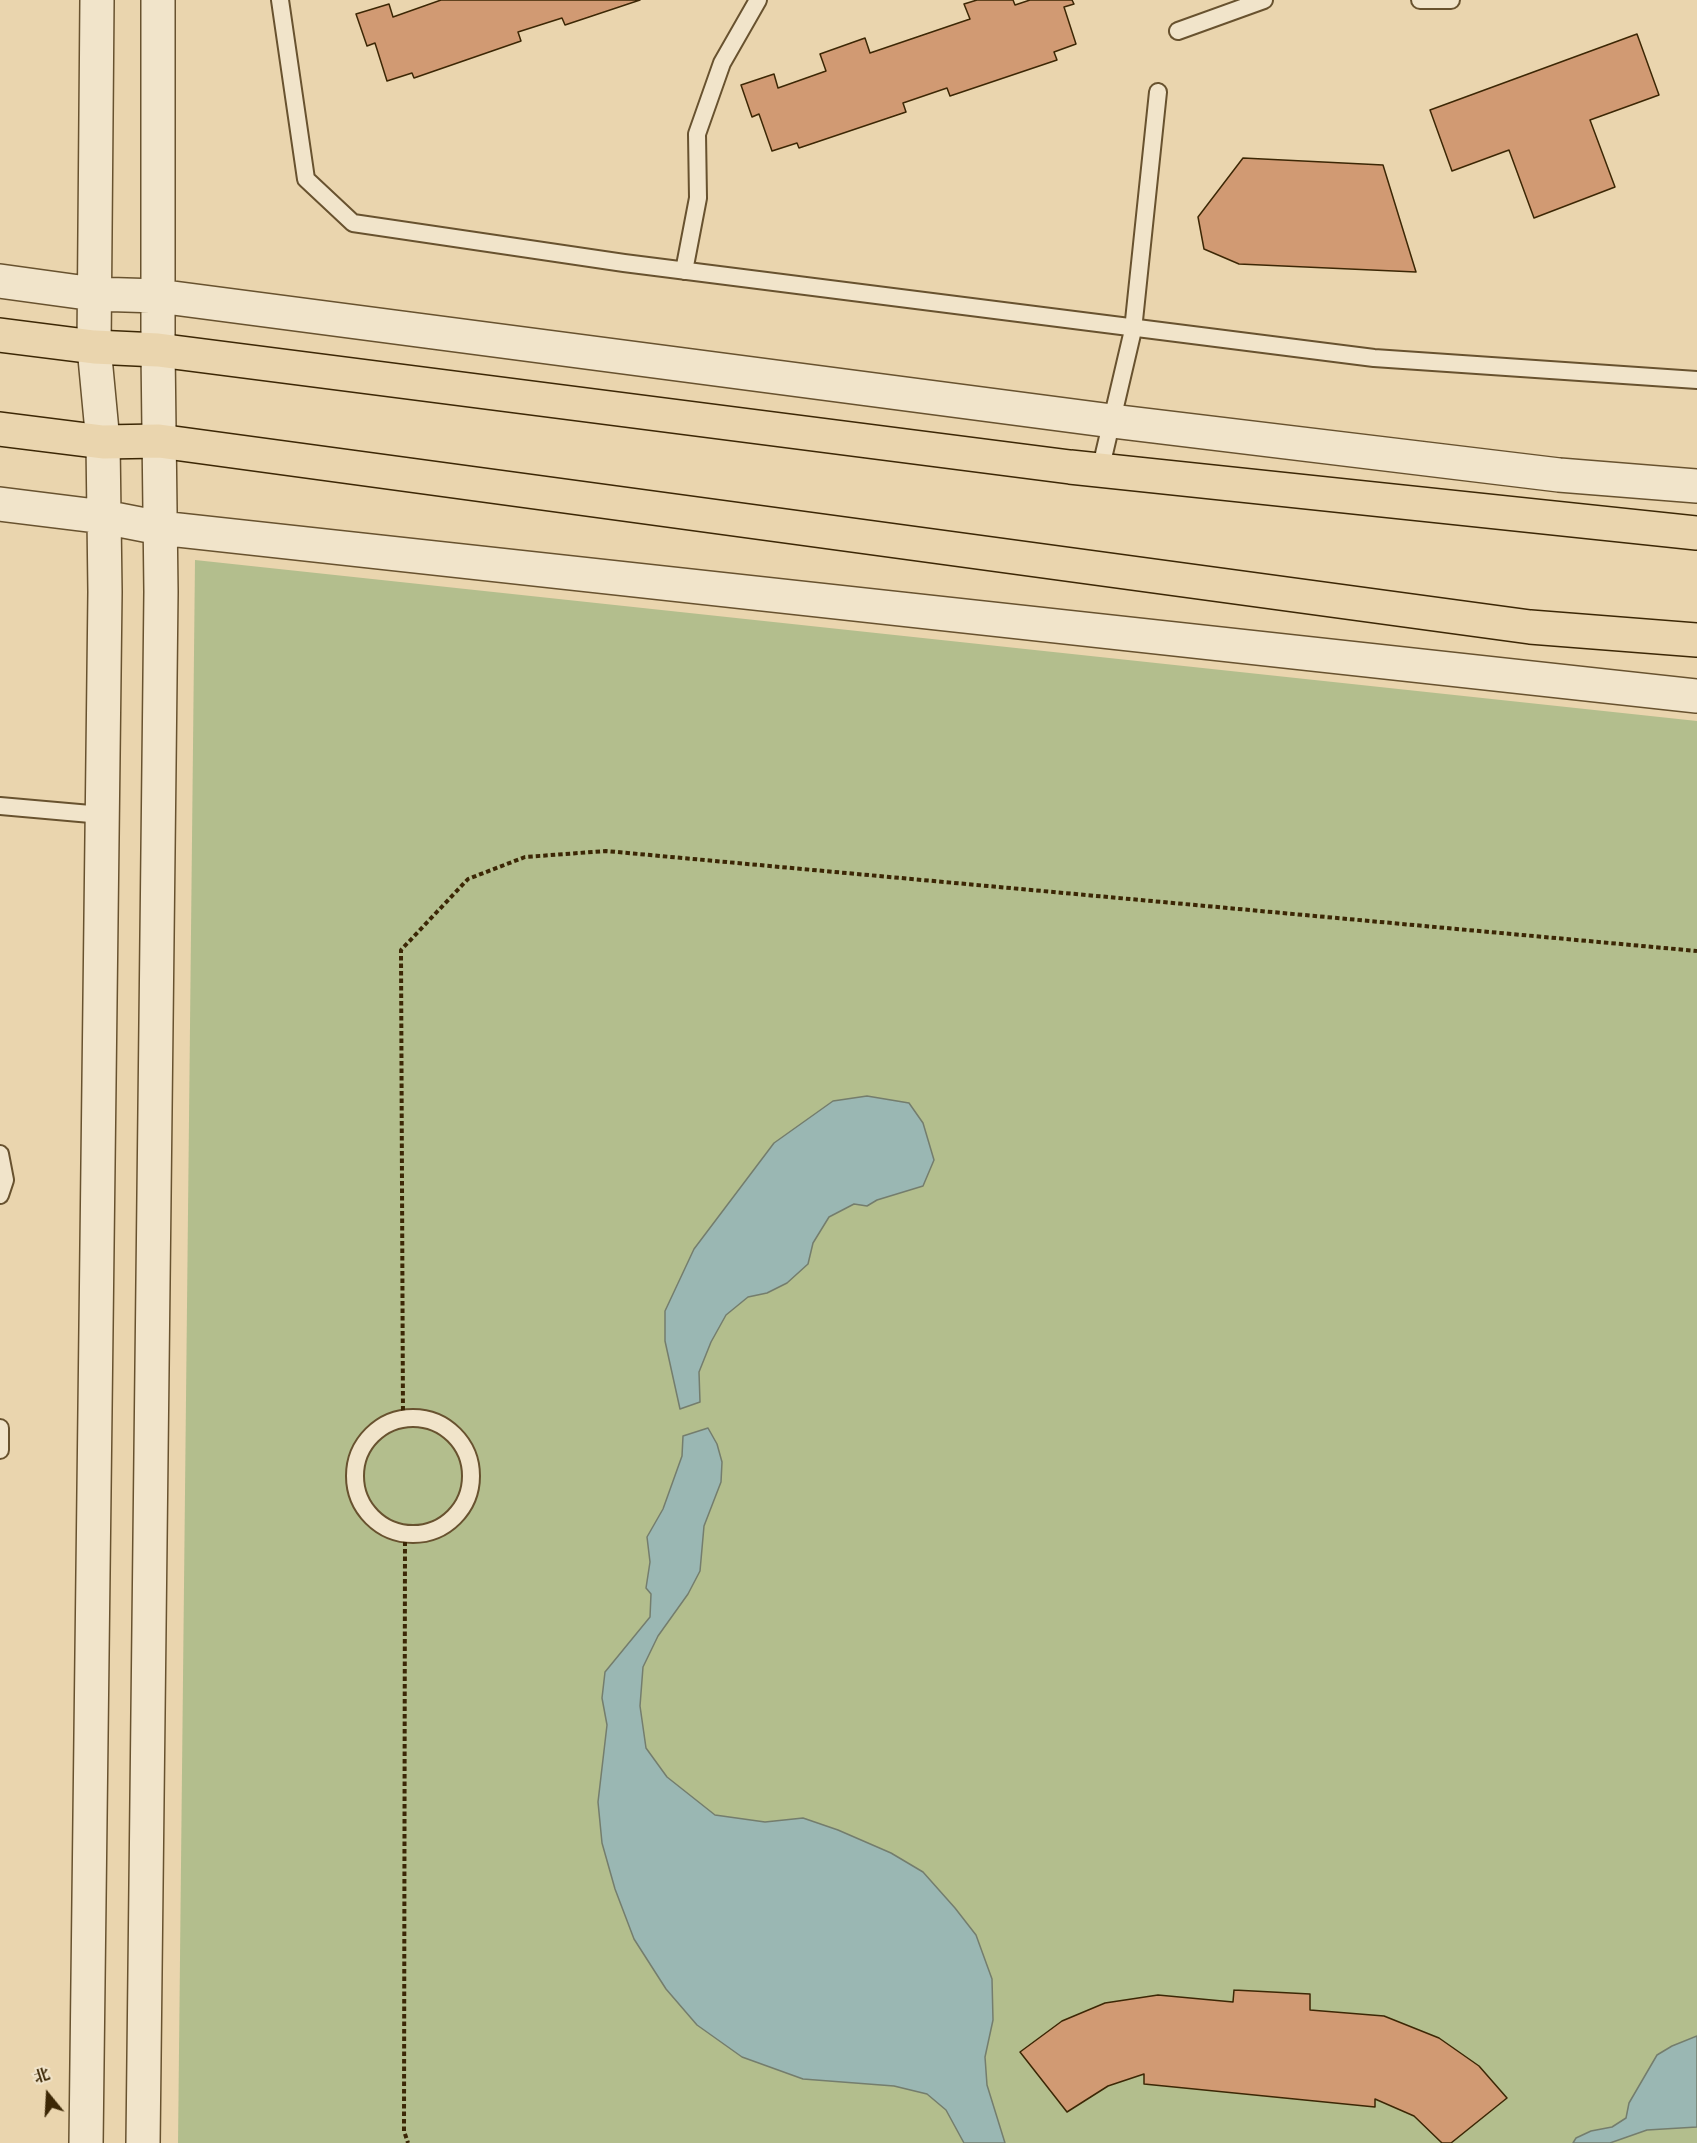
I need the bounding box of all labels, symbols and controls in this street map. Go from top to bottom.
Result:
text: 北 [31,2064,53,2091]
north arrow [18,2065,78,2125]

